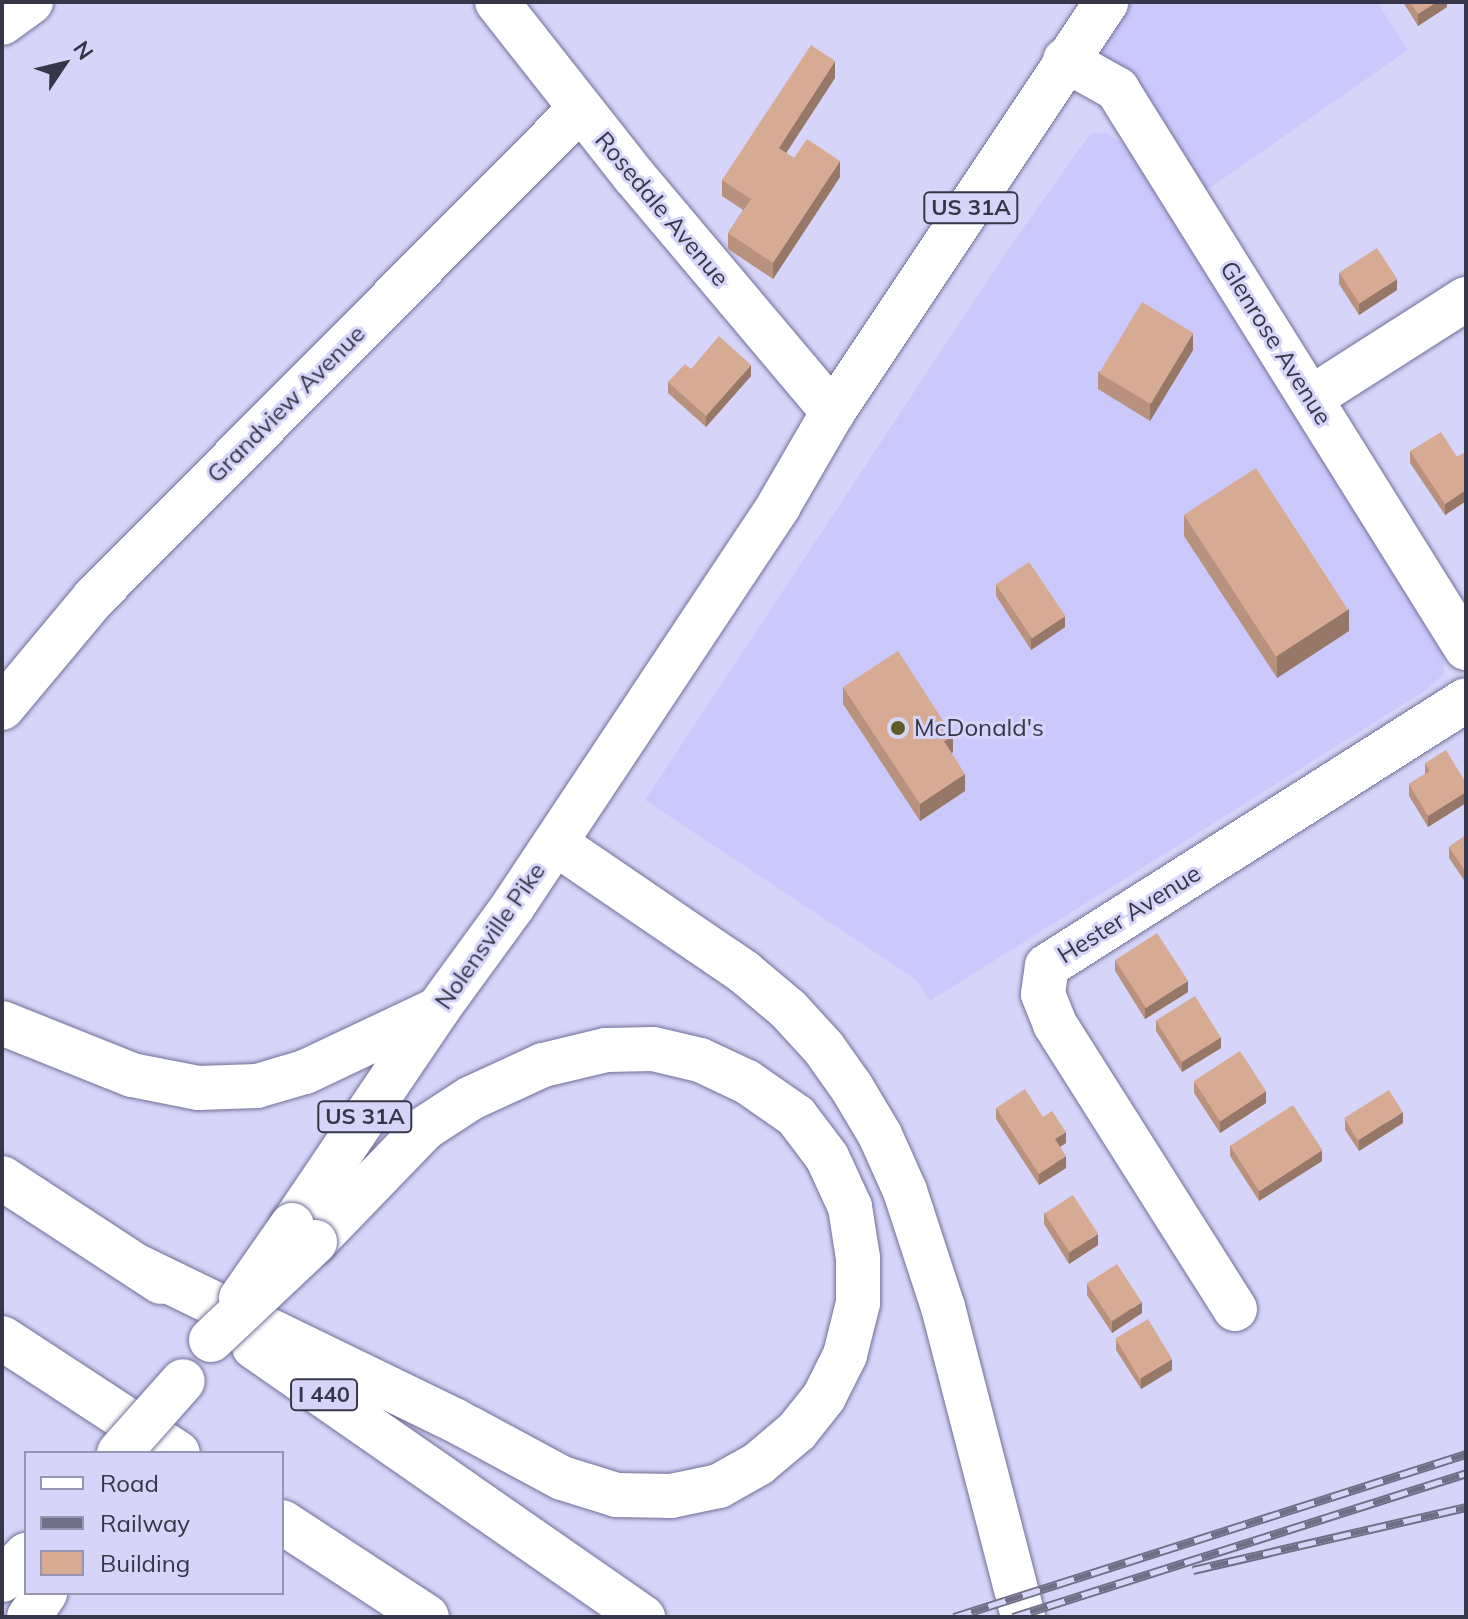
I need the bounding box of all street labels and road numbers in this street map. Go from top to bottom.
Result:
street label: Rosedale Avenue [589,126,735,292]
road number: US 31A [923,190,1019,226]
street label: Glenrose Avenue [1214,256,1338,430]
street label: Grandview Avenue [201,319,371,489]
street label: Nolensville Pike [429,857,551,1015]
street label: Hester Avenue [1052,859,1206,969]
road number: US 31A [317,1099,413,1135]
road number: I 440 [290,1377,358,1413]

